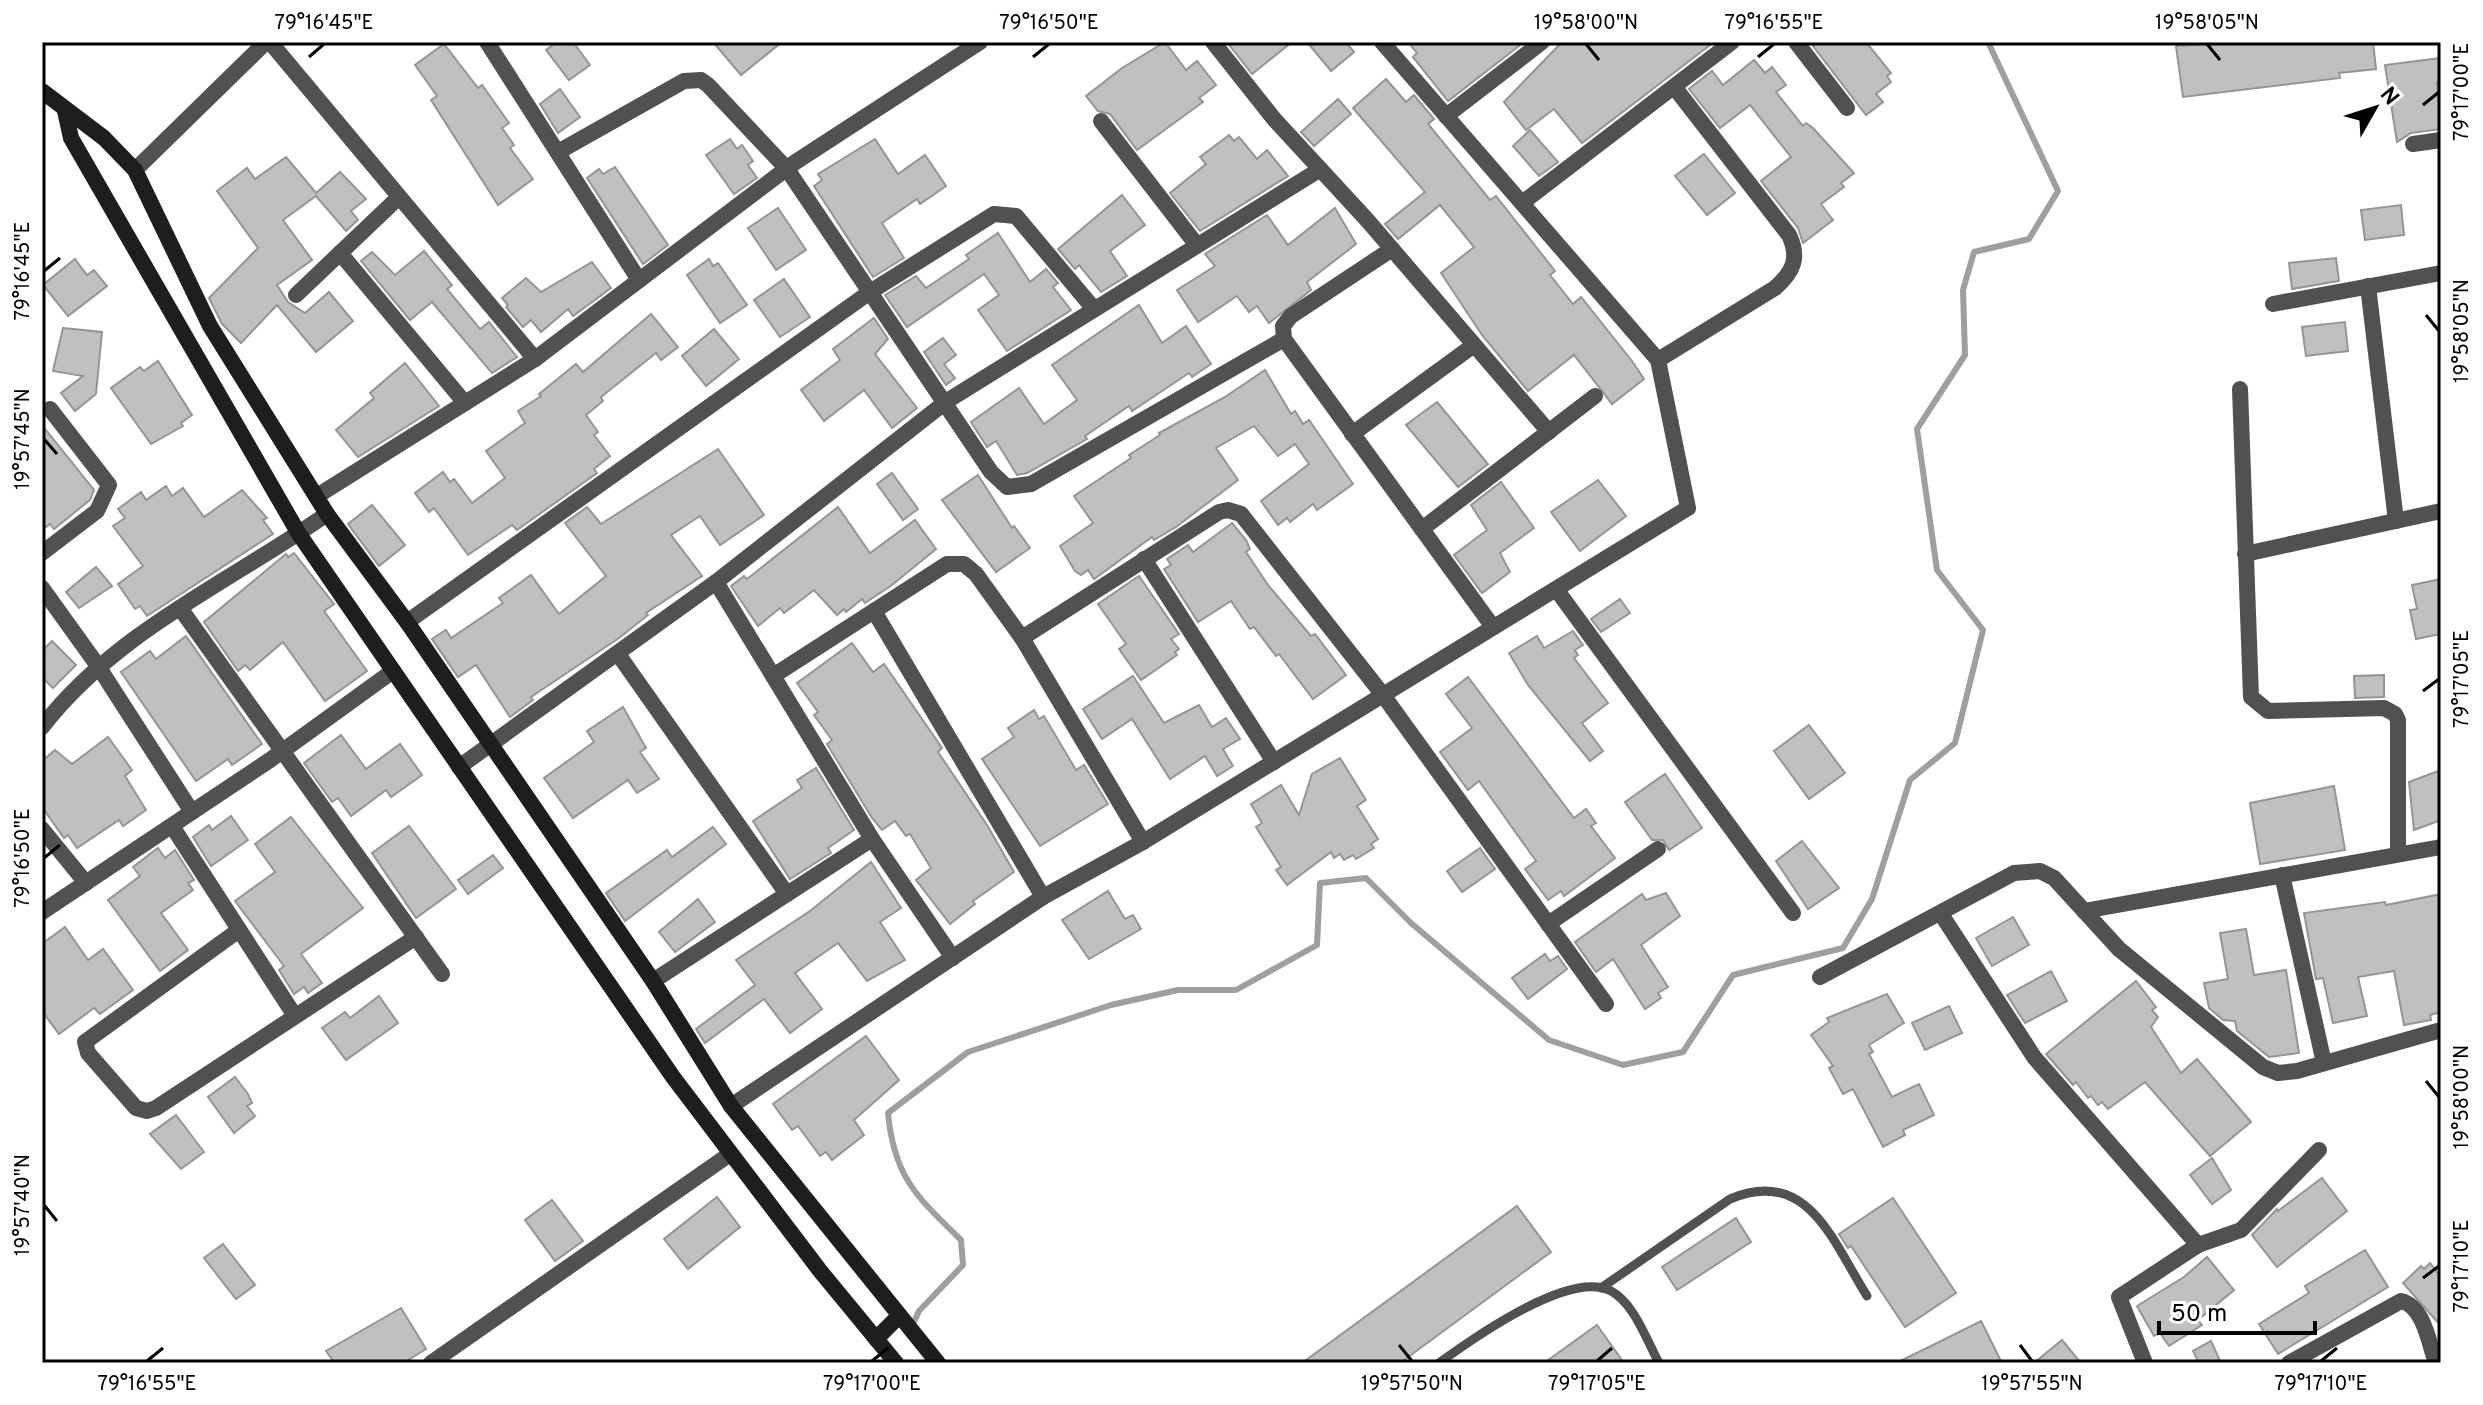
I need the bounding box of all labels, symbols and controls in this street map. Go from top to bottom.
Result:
text: 79°16'45"E [274,11,374,37]
text: 79°16'50"E [999,11,1099,37]
text: 19°58'00"N [1534,11,1638,37]
text: 79°16'55"E [1724,11,1824,37]
text: 19°58'05"N [2155,11,2259,37]
text: 79°17'00"E [2450,43,2476,141]
north arrow [2335,68,2415,148]
text: N [2373,82,2404,112]
text: 79°16'45"E [11,221,37,321]
text: 19°58'05"N [2450,279,2476,383]
text: 19°57'45"N [11,388,37,490]
text: 79°17'05"E [2450,630,2476,728]
text: 79°16'50"E [11,808,37,908]
text: 19°58'00"N [2450,1045,2476,1149]
text: 19°57'40"N [11,1154,37,1256]
text: 79°17'10"E [2450,1220,2476,1313]
scale bar [2159,1285,2315,1335]
text: 50 m [2171,1300,2227,1330]
text: 79°16'55"E [97,1372,197,1398]
text: 79°17'00"E [823,1372,921,1398]
text: 19°57'50"N [1361,1372,1463,1398]
text: 79°17'05"E [1548,1372,1646,1398]
text: 19°57'55"N [1981,1372,2083,1398]
text: 79°17'10"E [2275,1372,2368,1398]

